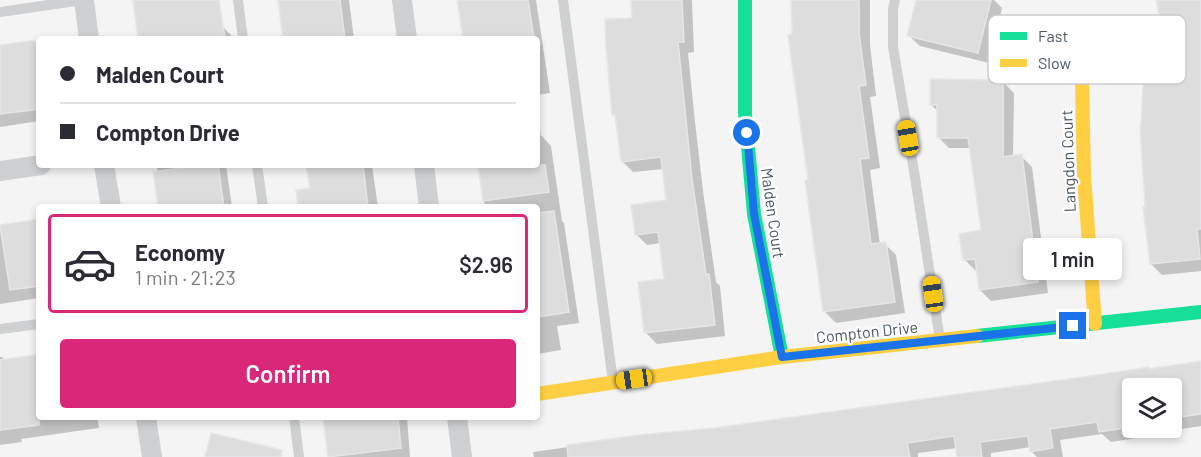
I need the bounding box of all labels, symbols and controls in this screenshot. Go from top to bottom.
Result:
legend [988,15,1186,84]
text: Fast [1038,26,1068,45]
text: Slow [1038,53,1071,72]
text: Malden Court [96,61,224,87]
street label: Langdon Court [1056,109,1079,213]
text: Compton Drive [96,119,240,145]
route start [733,119,760,146]
car [896,119,920,157]
street label: Malden Court [758,166,789,259]
icon: car [63,237,117,291]
text: Economy [135,239,225,265]
callout: 1 min [1024,239,1122,281]
text: 1 min [1051,247,1094,271]
text: $2.96 [459,251,513,277]
text: 1 min · 21:23 [135,265,236,289]
car [922,275,944,313]
route end [1059,312,1086,339]
street label: Compton Drive [815,317,919,346]
button: Confirm [60,339,516,408]
car [615,368,653,390]
map controls [1122,378,1182,438]
button: layers [1122,378,1182,438]

